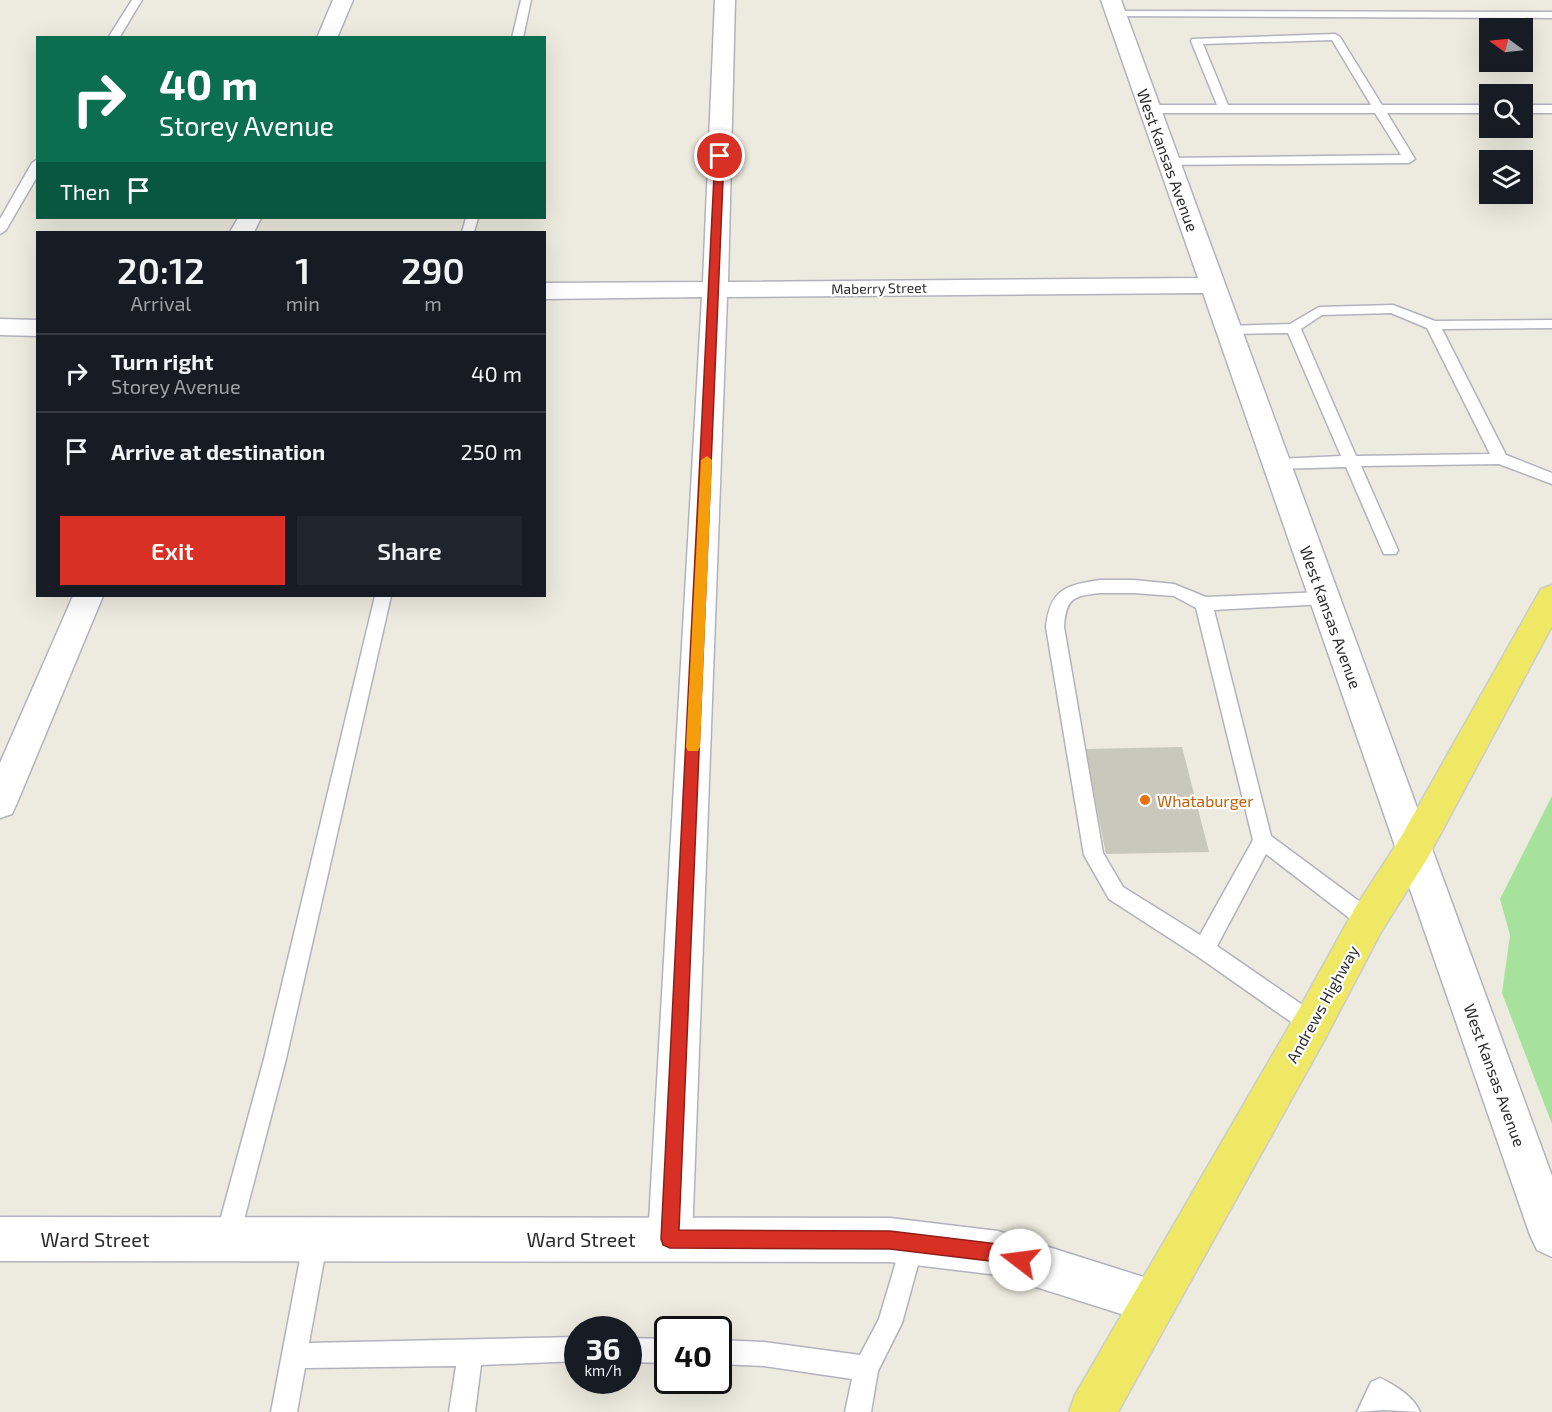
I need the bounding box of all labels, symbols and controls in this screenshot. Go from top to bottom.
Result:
north arrow [1479,18,1533,72]
map controls [1479,18,1533,204]
text: 40 m [159,58,258,108]
icon: right [60,60,138,138]
button: search [1479,84,1533,138]
street label: West Kansas Avenue [1133,86,1203,234]
text: Storey Avenue [159,109,334,141]
pin [694,130,745,181]
icon: arrive [703,139,736,172]
button: layers [1479,150,1533,204]
icon: arrive [122,174,155,207]
text: Then [60,178,110,204]
text: 20:12 [117,248,205,291]
text: 1 [295,248,310,291]
text: 290 [401,248,465,291]
street label: Maberry Street [831,279,927,297]
text: Arrival [130,291,191,315]
text: min [286,291,320,315]
text: m [424,291,442,315]
text: Turn right [111,348,213,374]
icon: right [60,357,93,390]
text: 40 m [471,360,522,386]
text: Storey Avenue [111,374,241,398]
icon: arrive [60,435,93,468]
text: Arrive at destination [111,438,325,464]
text: 250 m [460,438,522,464]
button: Exit [60,516,285,585]
button: Share [297,516,522,585]
street label: West Kansas Avenue [1296,543,1366,691]
place label: Whataburger [1157,791,1254,810]
marker: Whataburger [1138,793,1152,807]
street label: Andrews Highway [1282,941,1362,1066]
street label: West Kansas Avenue [1460,1001,1530,1149]
street label: Ward Street [40,1227,150,1251]
street label: Ward Street [526,1227,636,1251]
position arrow [988,1228,1052,1292]
speed limit sign: 40 [654,1316,732,1394]
text: 36 [586,1330,620,1366]
text: km/h [584,1361,622,1379]

